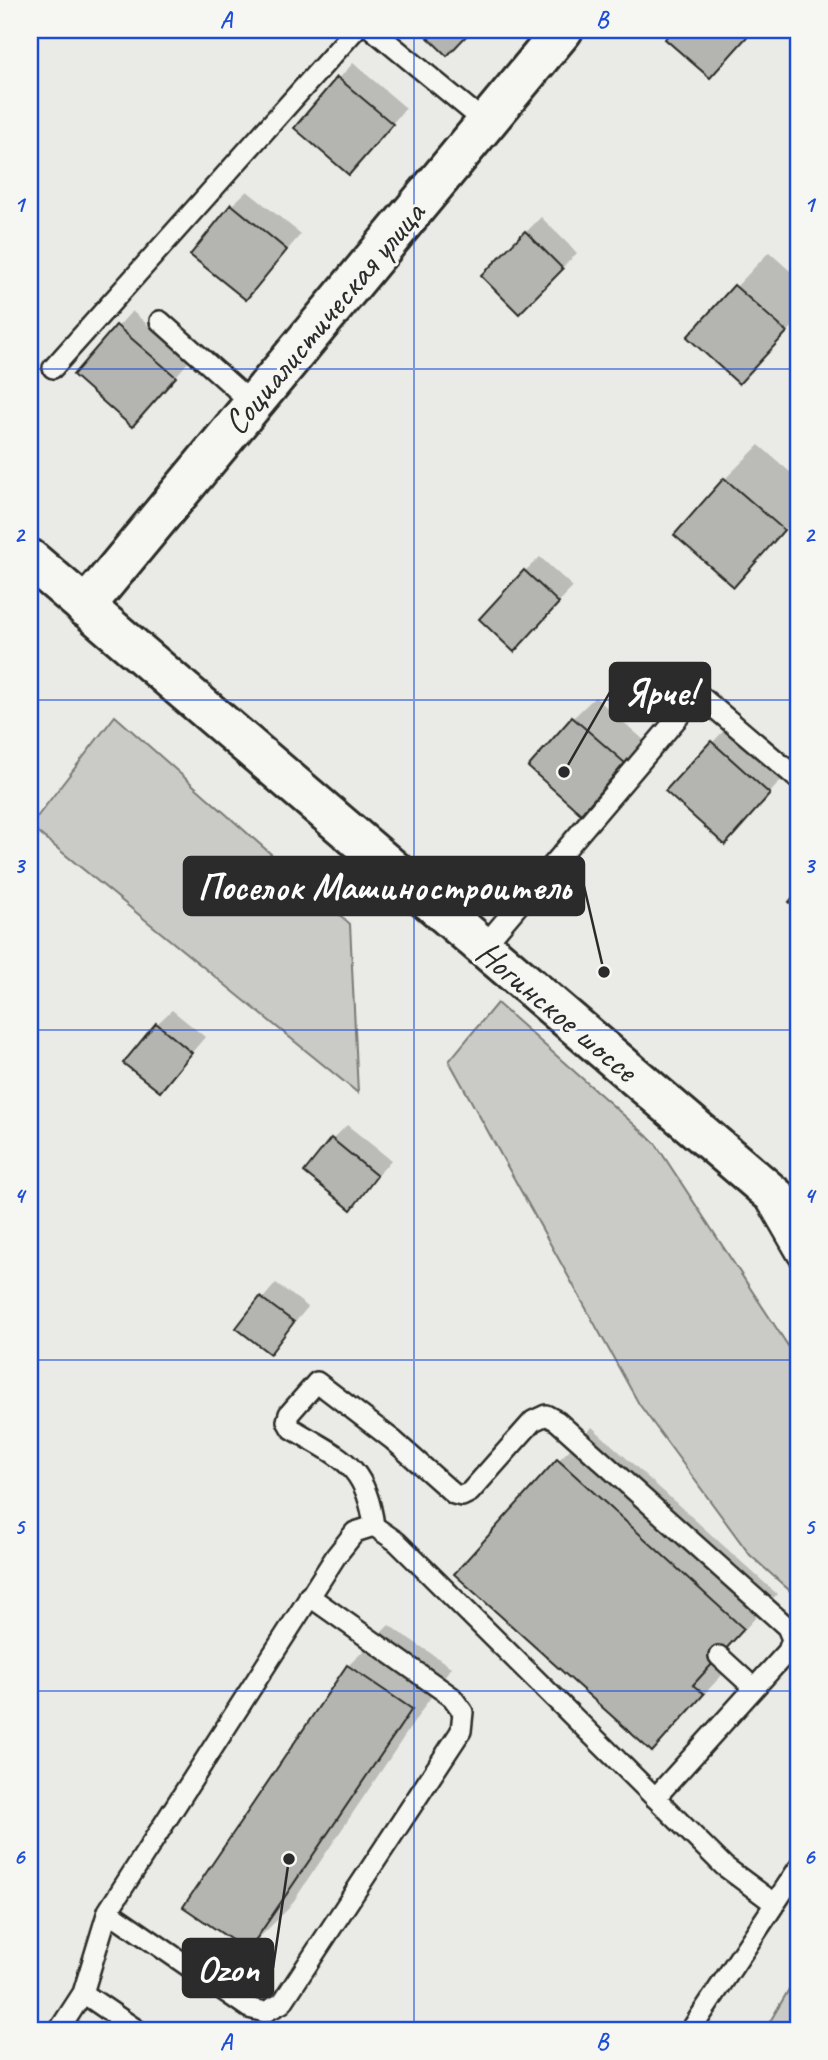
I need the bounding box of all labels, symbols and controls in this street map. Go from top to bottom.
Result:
text: A [220,5,234,34]
text: B [596,5,610,34]
text: 1 [14,190,27,219]
text: 1 [804,190,817,219]
street label: Социалистическая улица [213,191,436,444]
text: 2 [14,520,27,549]
text: 2 [804,520,817,549]
callout: Ярче! [610,663,710,721]
text: Ярче! [624,669,704,716]
text: 3 [14,851,27,880]
text: 3 [804,851,817,880]
callout: Поселок Машиностроитель [184,857,584,915]
text: Поселок Машиностроитель [198,863,573,910]
street label: Ногинское шоссе [467,930,649,1093]
text: 4 [14,1181,27,1210]
text: 4 [804,1181,817,1210]
text: 5 [14,1512,26,1541]
text: 5 [804,1512,816,1541]
text: 6 [14,1842,27,1871]
text: 6 [804,1842,817,1871]
callout: Ozon [183,1939,273,1997]
text: Ozon [197,1945,260,1992]
text: A [220,2027,234,2056]
text: B [596,2027,610,2056]

